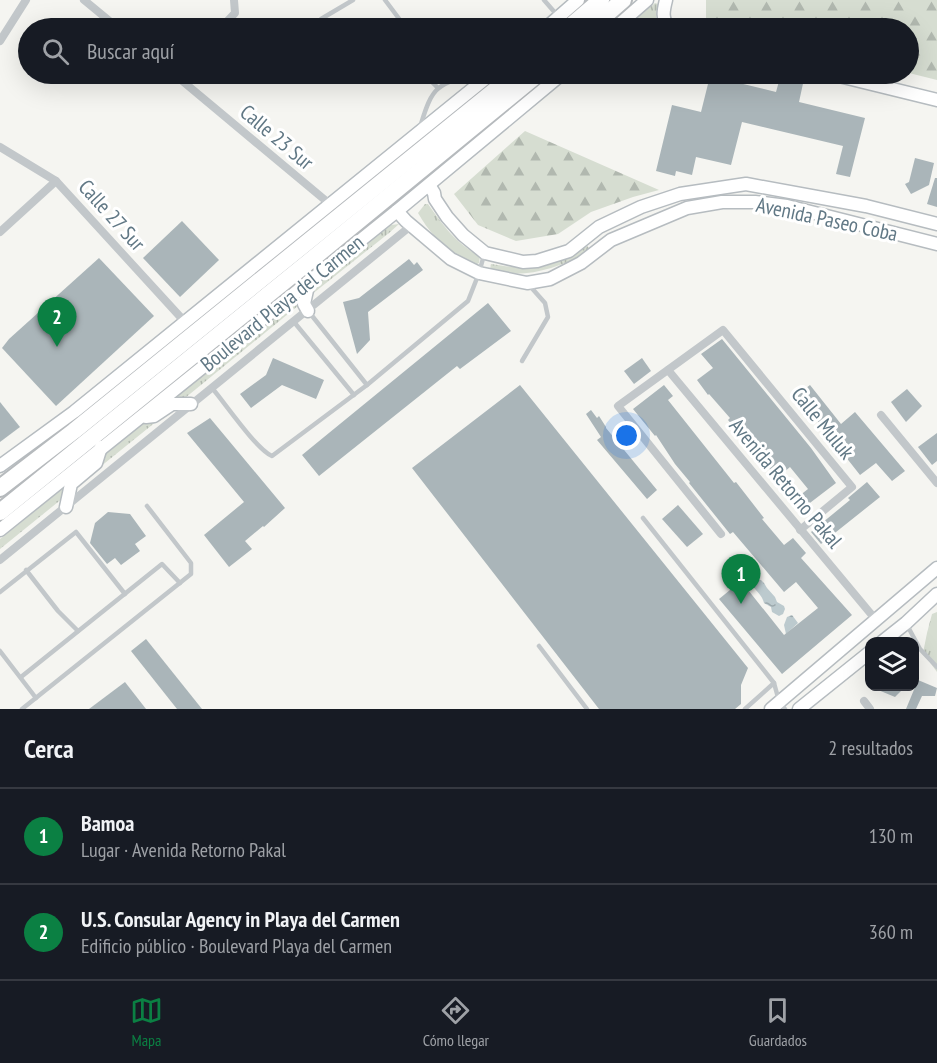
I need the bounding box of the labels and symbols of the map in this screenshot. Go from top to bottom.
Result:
street label: Calle 23 Sur [235,98,320,176]
street label: Calle 27 Sur [73,174,151,257]
street label: Avenida Paseo Coba [754,191,900,247]
street label: Boulevard Playa del Carmen [195,229,369,377]
pin: 2 [38,298,76,347]
street label: Calle Muluk [786,381,860,465]
street label: Avenida Retorno Pakal [724,412,848,554]
your location [612,421,641,450]
pin: 1 [722,554,760,604]

